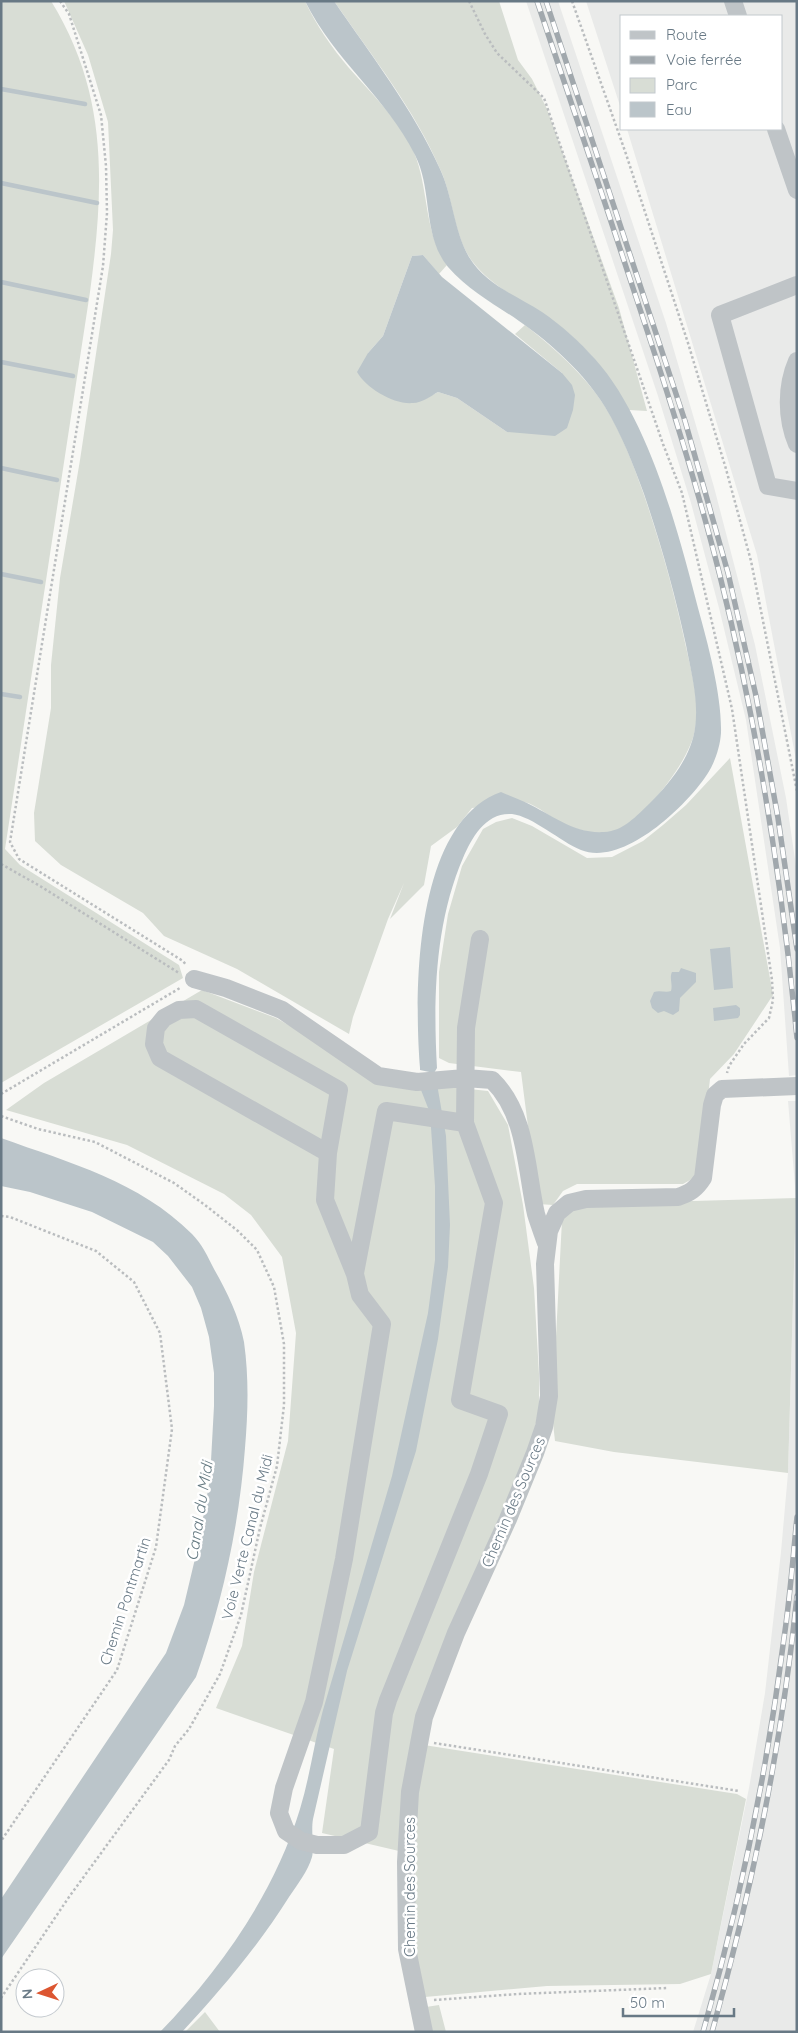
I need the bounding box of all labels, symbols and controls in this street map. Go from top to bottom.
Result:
legend [620,15,783,130]
text: Route [666,25,707,44]
text: Voie ferrée [666,50,742,69]
text: Parc [666,75,697,94]
text: Eau [666,100,692,119]
street label: Chemin des Sources [477,1434,549,1570]
street label: Voie Verte Canal du Midi [217,1452,277,1622]
water label: Canal du Midi [181,1458,217,1562]
street label: Chemin Pontmartin [95,1535,155,1667]
street label: Chemin des Sources [400,1817,419,1957]
north arrow [15,1968,65,2018]
scale bar [623,1986,734,2018]
text: N [18,1988,36,2000]
text: 50 m [630,1993,665,2012]

